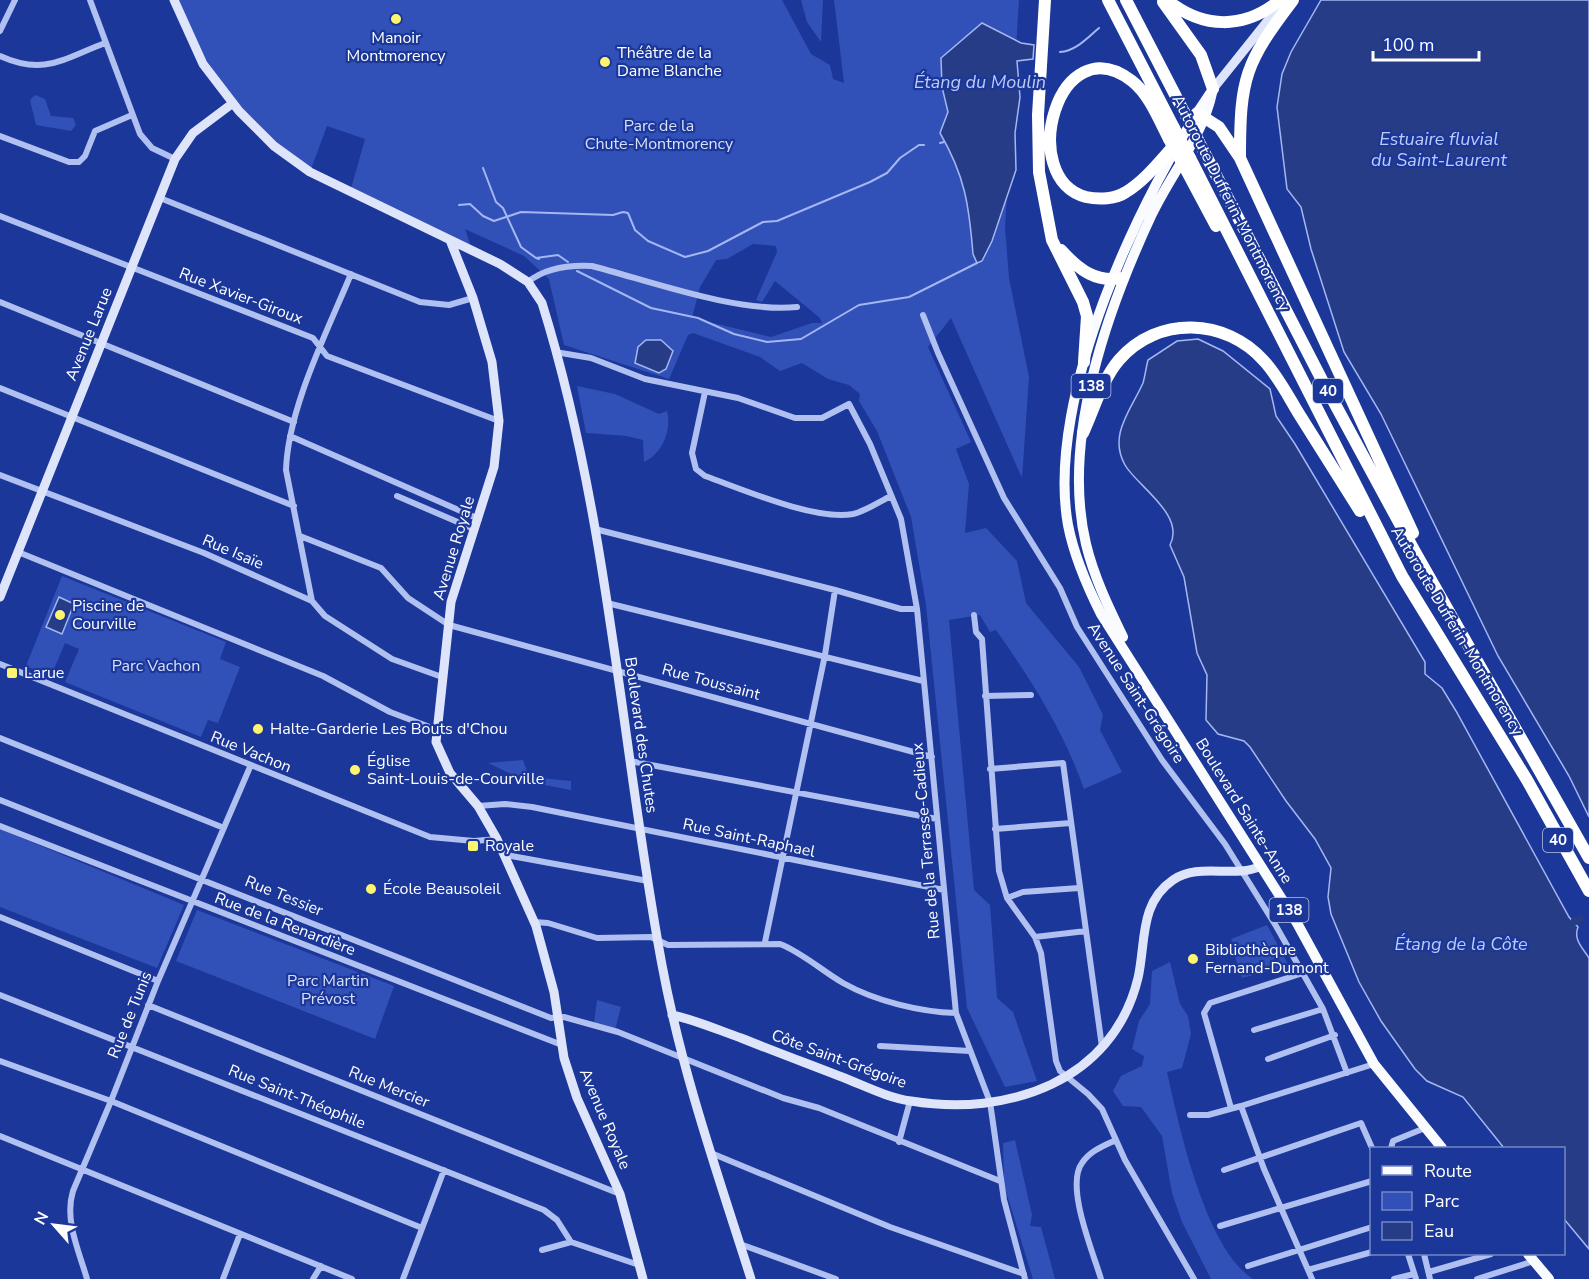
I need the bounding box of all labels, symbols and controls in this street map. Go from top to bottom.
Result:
marker: Manoir Montmorency [389,12,403,26]
scale bar [1373,24,1480,62]
place label: Manoir Montmorency [347,27,446,67]
text: 100 m [1382,33,1434,57]
place label: Théâtre de la Dame Blanche [617,42,722,82]
marker: Théâtre de la Dame Blanche [598,55,612,69]
water label: Étang du Moulin [914,70,1046,94]
street label: Autoroute Dufferin-Montmorency [1167,91,1296,316]
park label: Parc de la Chute-Montmorency [585,115,734,155]
water label: Estuaire fluvial du Saint-Laurent [1371,127,1508,172]
street label: Rue Xavier-Giroux [176,262,307,330]
street label: Avenue Larue [60,284,118,384]
road number: 138 [1072,374,1110,398]
road number: 40 [1313,379,1343,403]
street label: Avenue Royale [428,493,480,603]
street label: Autoroute Dufferin-Montmorency [1386,522,1529,740]
street label: Rue Isaïe [199,529,267,575]
place label: Piscine de Courville [72,595,144,635]
marker: Piscine de Courville [53,608,67,622]
street label: Avenue Saint-Grégoire [1082,618,1190,768]
park label: Parc Vachon [112,655,200,677]
street label: Boulevard des Chutes [619,655,663,815]
street label: Rue Toussaint [659,658,763,706]
place label: Larue [24,662,64,684]
marker: Larue [5,666,19,680]
place label: Halte-Garderie Les Bouts d'Chou [270,718,508,740]
marker: Halte-Garderie Les Bouts d'Chou [251,722,265,736]
street label: Rue Vachon [207,726,295,778]
street label: Boulevard Sainte-Anne [1190,734,1298,888]
street label: Rue de la Terrasse-Cadieux [906,741,946,940]
place label: Église Saint-Louis-de-Courville [367,750,544,790]
marker: Église Saint-Louis-de-Courville [348,763,362,777]
street label: Rue Saint-Raphael [681,813,818,863]
road number: 40 [1543,828,1573,852]
place label: Royale [485,835,534,857]
marker: Royale [466,839,480,853]
street label: Rue Tessier [242,870,327,922]
place label: École Beausoleil [383,878,501,900]
marker: École Beausoleil [364,882,378,896]
street label: Rue de la Renardière [211,887,359,961]
road number: 138 [1270,898,1308,922]
water label: Étang de la Côte [1394,932,1528,956]
place label: Bibliothèque Fernand-Dumont [1205,939,1329,979]
marker: Bibliothèque Fernand-Dumont [1186,952,1200,966]
street label: Rue de Tunis [103,968,157,1062]
park label: Parc Martin Prévost [287,970,369,1010]
street label: Côte Saint-Grégoire [768,1024,910,1094]
street label: Rue Saint-Théophile [225,1059,369,1135]
street label: Rue Mercier [345,1061,433,1113]
street label: Avenue Royale [574,1065,636,1173]
legend [1370,1147,1565,1255]
text: Route [1424,1159,1472,1183]
text: Parc [1424,1189,1459,1213]
north arrow [24,1195,84,1255]
text: N [29,1208,54,1229]
text: Eau [1424,1219,1454,1243]

